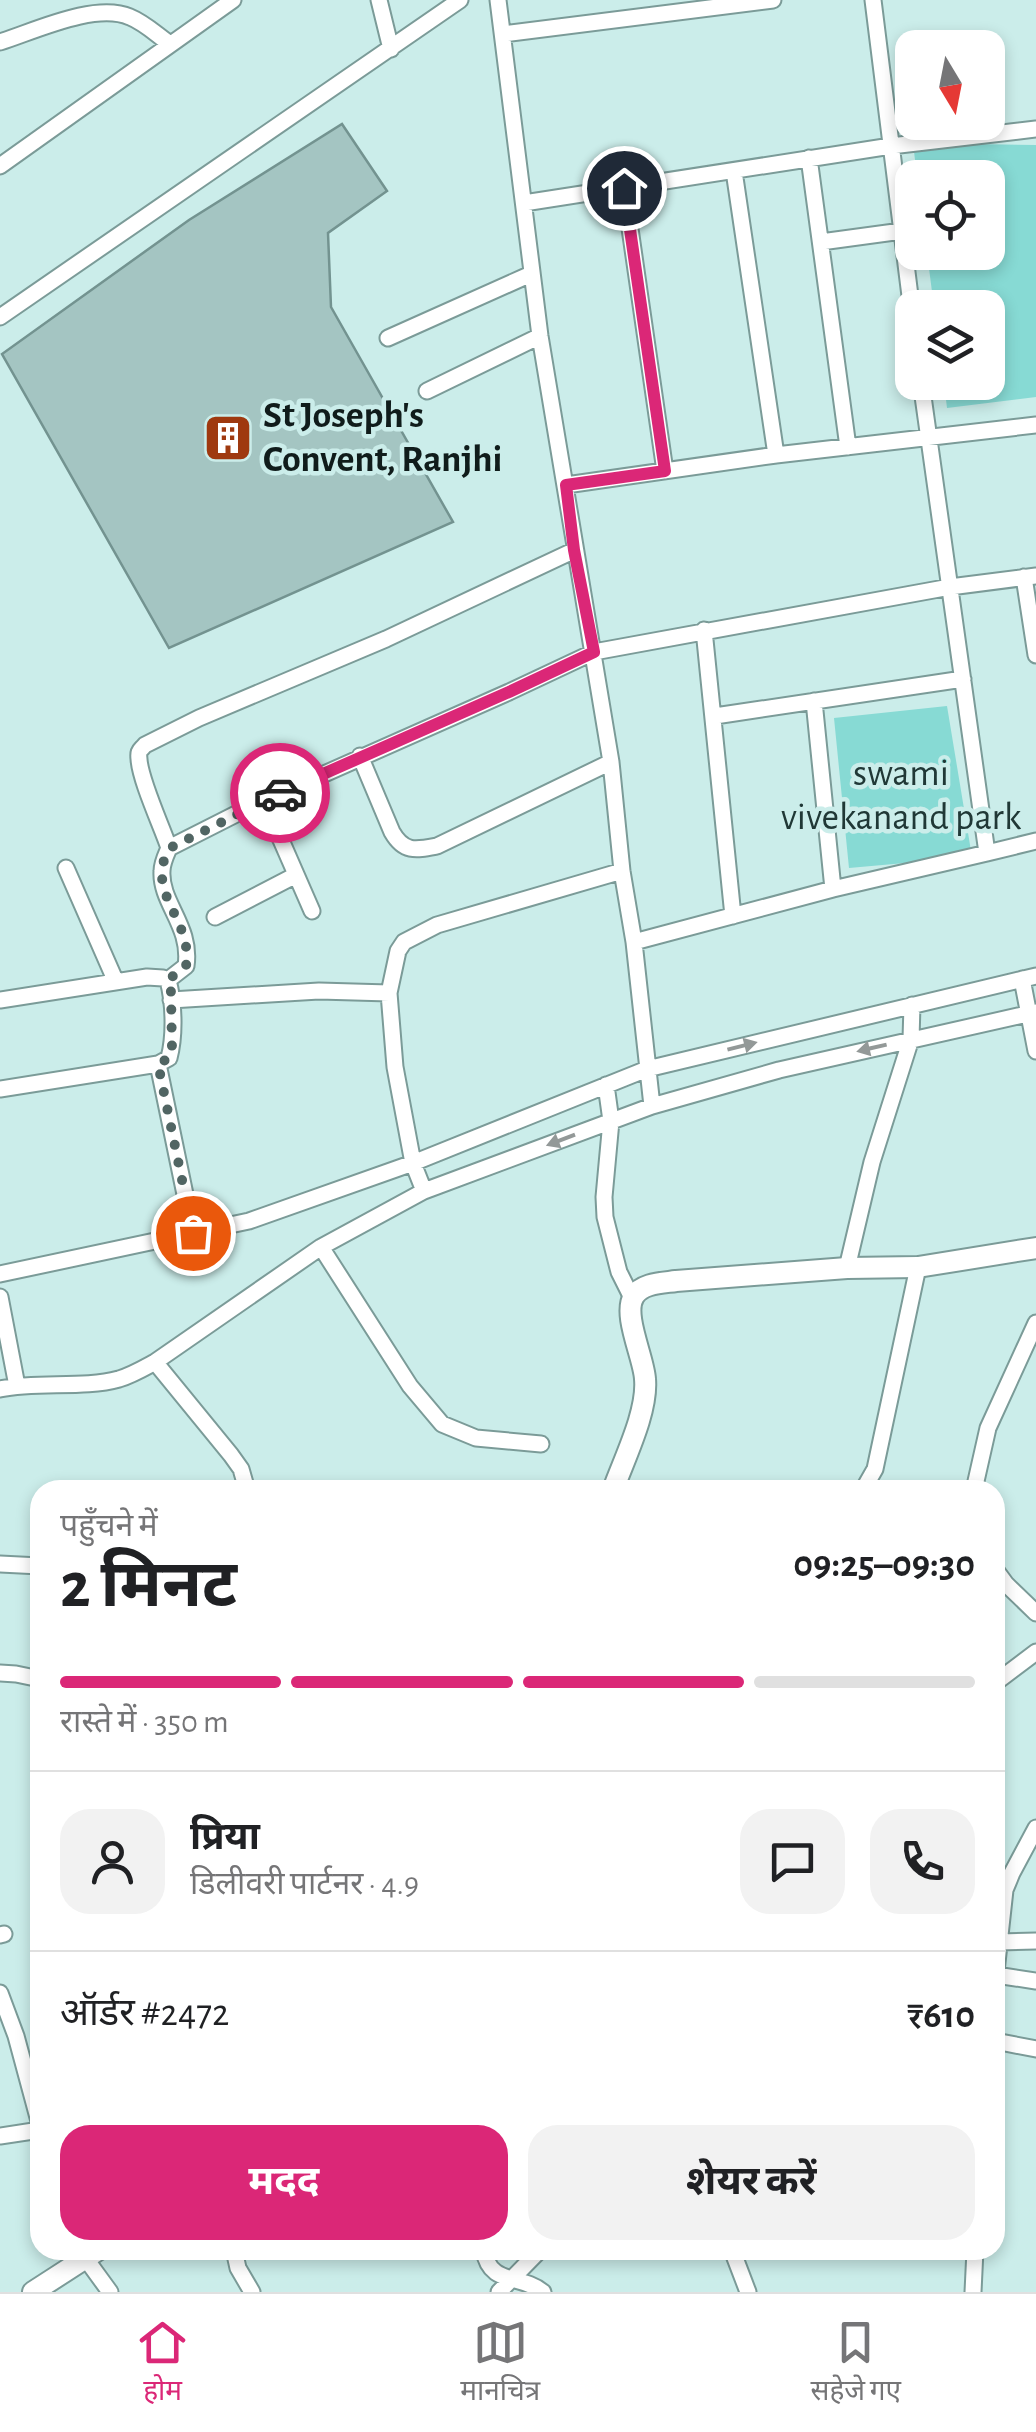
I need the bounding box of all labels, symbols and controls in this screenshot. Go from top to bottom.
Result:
north arrow [895,30,1005,140]
map controls [895,30,1005,400]
pin [582,146,667,231]
button: locate [895,160,1005,270]
icon: home [597,161,652,216]
button: layers [895,290,1005,400]
place label: St Joseph's Convent, Ranjhi [263,397,502,479]
building icon: St Joseph's Convent, Ranjhi [202,412,254,464]
courier [230,743,330,843]
park label: swami vivekanand park [781,755,1022,837]
icon: car [253,766,308,821]
one-way arrow [727,1038,758,1053]
one-way arrow [856,1041,887,1056]
one-way arrow [546,1132,576,1148]
pin [151,1191,236,1276]
icon: bag [166,1206,221,1261]
text: पहुँचने में [60,1510,158,1542]
text: 09:25–09:30 [793,1546,975,1584]
text: 2 मिनट [60,1554,237,1619]
text: रास्ते में · 350 m [60,1706,229,1738]
button: person [60,1809,165,1914]
button: chat [740,1809,845,1914]
button: phone [870,1809,975,1914]
text: प्रिया [190,1819,260,1857]
text: डिलीवरी पार्टनर · 4.9 [190,1868,419,1900]
text: ऑर्डर #2472 [60,1995,229,2033]
text: ₹610 [907,1997,975,2035]
button: मदद [60,2125,508,2240]
button: शेयर करें [528,2125,975,2240]
tab: होम [135,2315,190,2411]
tab: मानचित्र [460,2315,540,2411]
tab: सहेजे गए [810,2315,901,2411]

